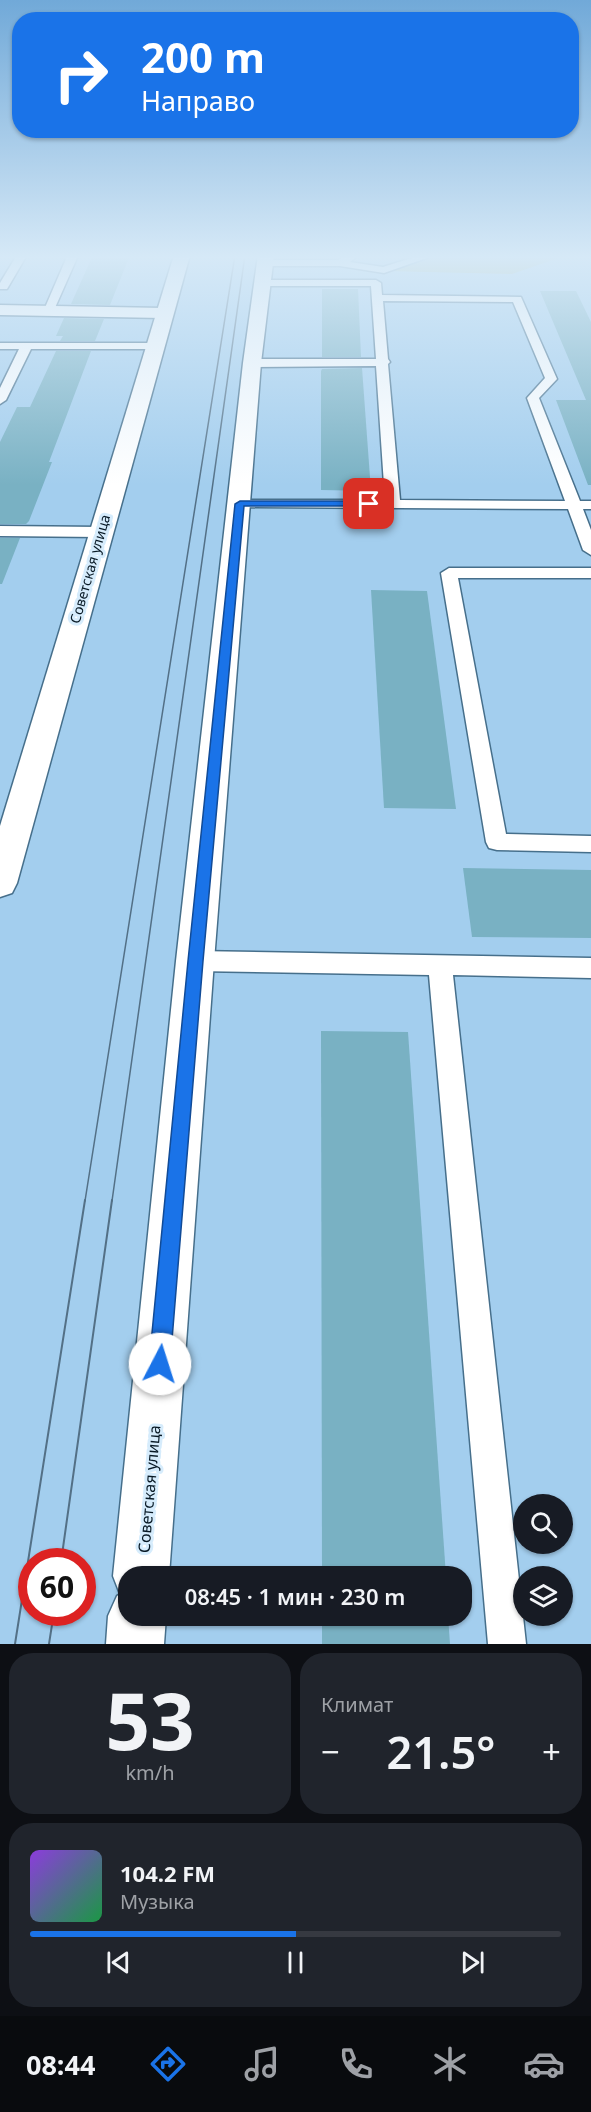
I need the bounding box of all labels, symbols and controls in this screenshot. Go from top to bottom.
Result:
text: 200 m [141,28,265,85]
icon: right [42,36,120,114]
text: Направо [141,82,255,119]
pin [343,478,394,529]
icon: arrive [352,487,385,520]
street label: Советская улица [65,512,114,625]
position arrow [128,1332,192,1396]
street label: Советская улица [132,1424,166,1554]
map controls [513,1494,573,1626]
button: search [513,1494,573,1554]
speed limit sign: 60 [18,1548,96,1626]
button: layers [513,1566,573,1626]
text: 08:45 · 1 мин · 230 m [185,1581,405,1611]
text: 53 [105,1667,195,1773]
text: Климат [321,1691,393,1718]
text: 21.5° [387,1721,495,1782]
text: − [321,1729,340,1774]
text: + [542,1729,561,1774]
text: km/h [125,1759,175,1786]
text: 104.2 FM [120,1858,215,1888]
text: Музыка [120,1888,195,1915]
icon: previous [102,1946,135,1979]
icon: pause [279,1946,312,1979]
icon: next [456,1946,489,1979]
icon: directions [147,2043,189,2085]
icon: music [241,2043,283,2085]
icon: phone [335,2043,377,2085]
icon: climate [429,2043,471,2085]
icon: car [523,2043,565,2085]
text: 08:44 [26,2046,95,2083]

